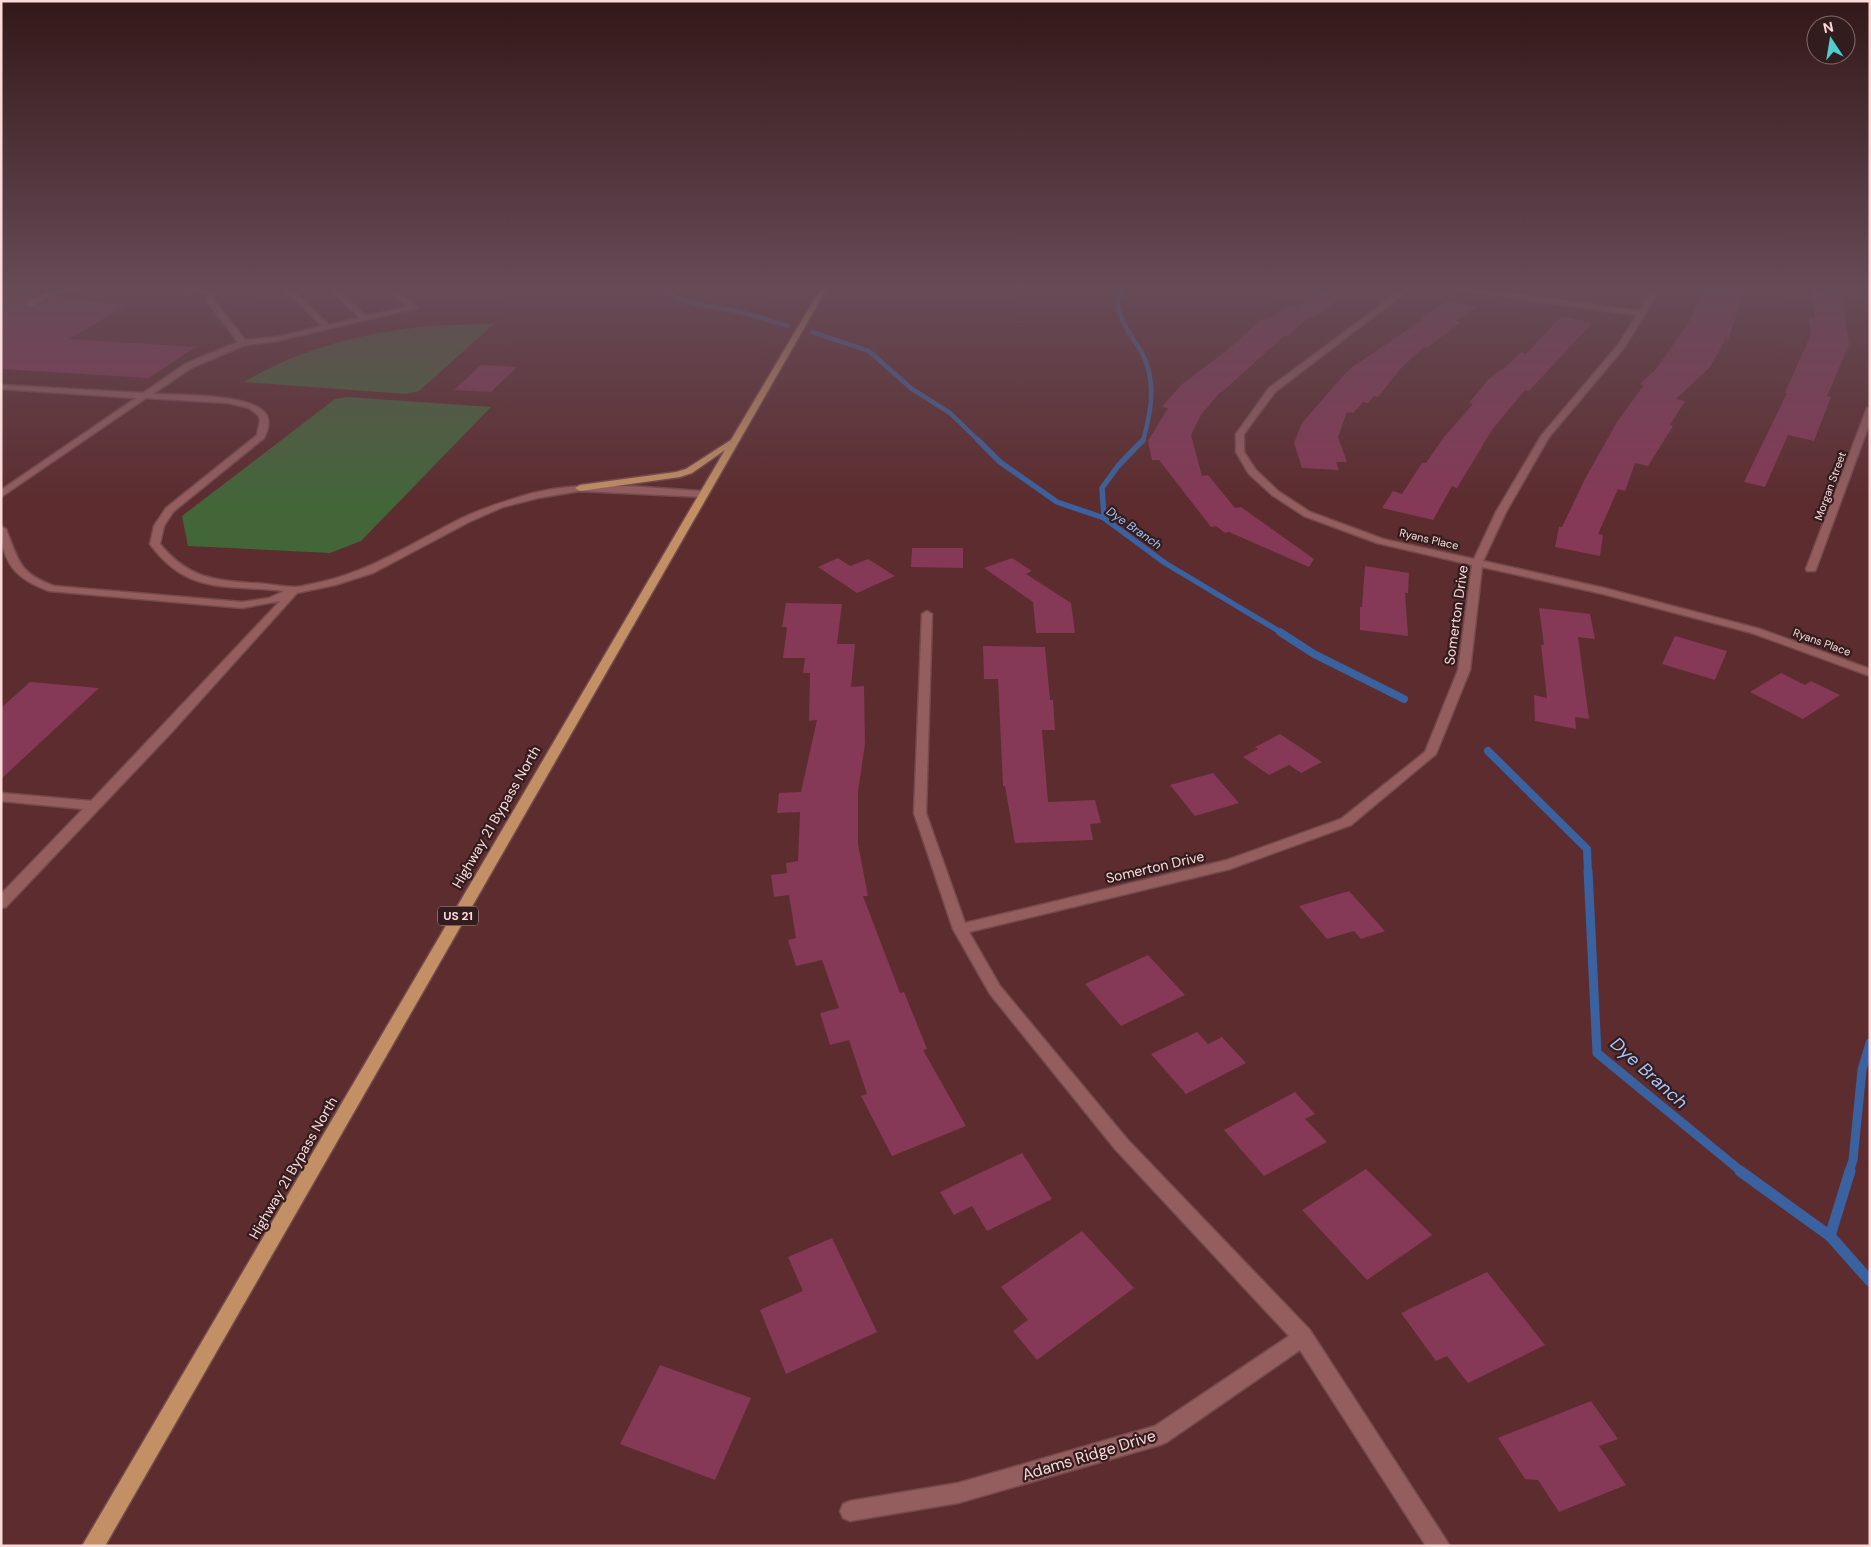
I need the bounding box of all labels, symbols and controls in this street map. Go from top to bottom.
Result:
north arrow [1806,15,1856,65]
text: N [1821,17,1835,37]
street label: Morgan Street [1811,450,1849,522]
water label: Dye Branch [1103,503,1165,553]
street label: Ryans Place [1398,525,1460,553]
street label: Somerton Drive [1440,564,1472,666]
street label: Ryans Place [1791,625,1853,659]
street label: Highway 21 Bypass North [448,743,544,891]
street label: Somerton Drive [1104,847,1206,887]
road number: US 21 [438,906,478,926]
water label: Dye Branch [1605,1032,1693,1114]
street label: Highway 21 Bypass North [245,1094,341,1242]
street label: Adams Ridge Drive [1020,1425,1158,1485]

